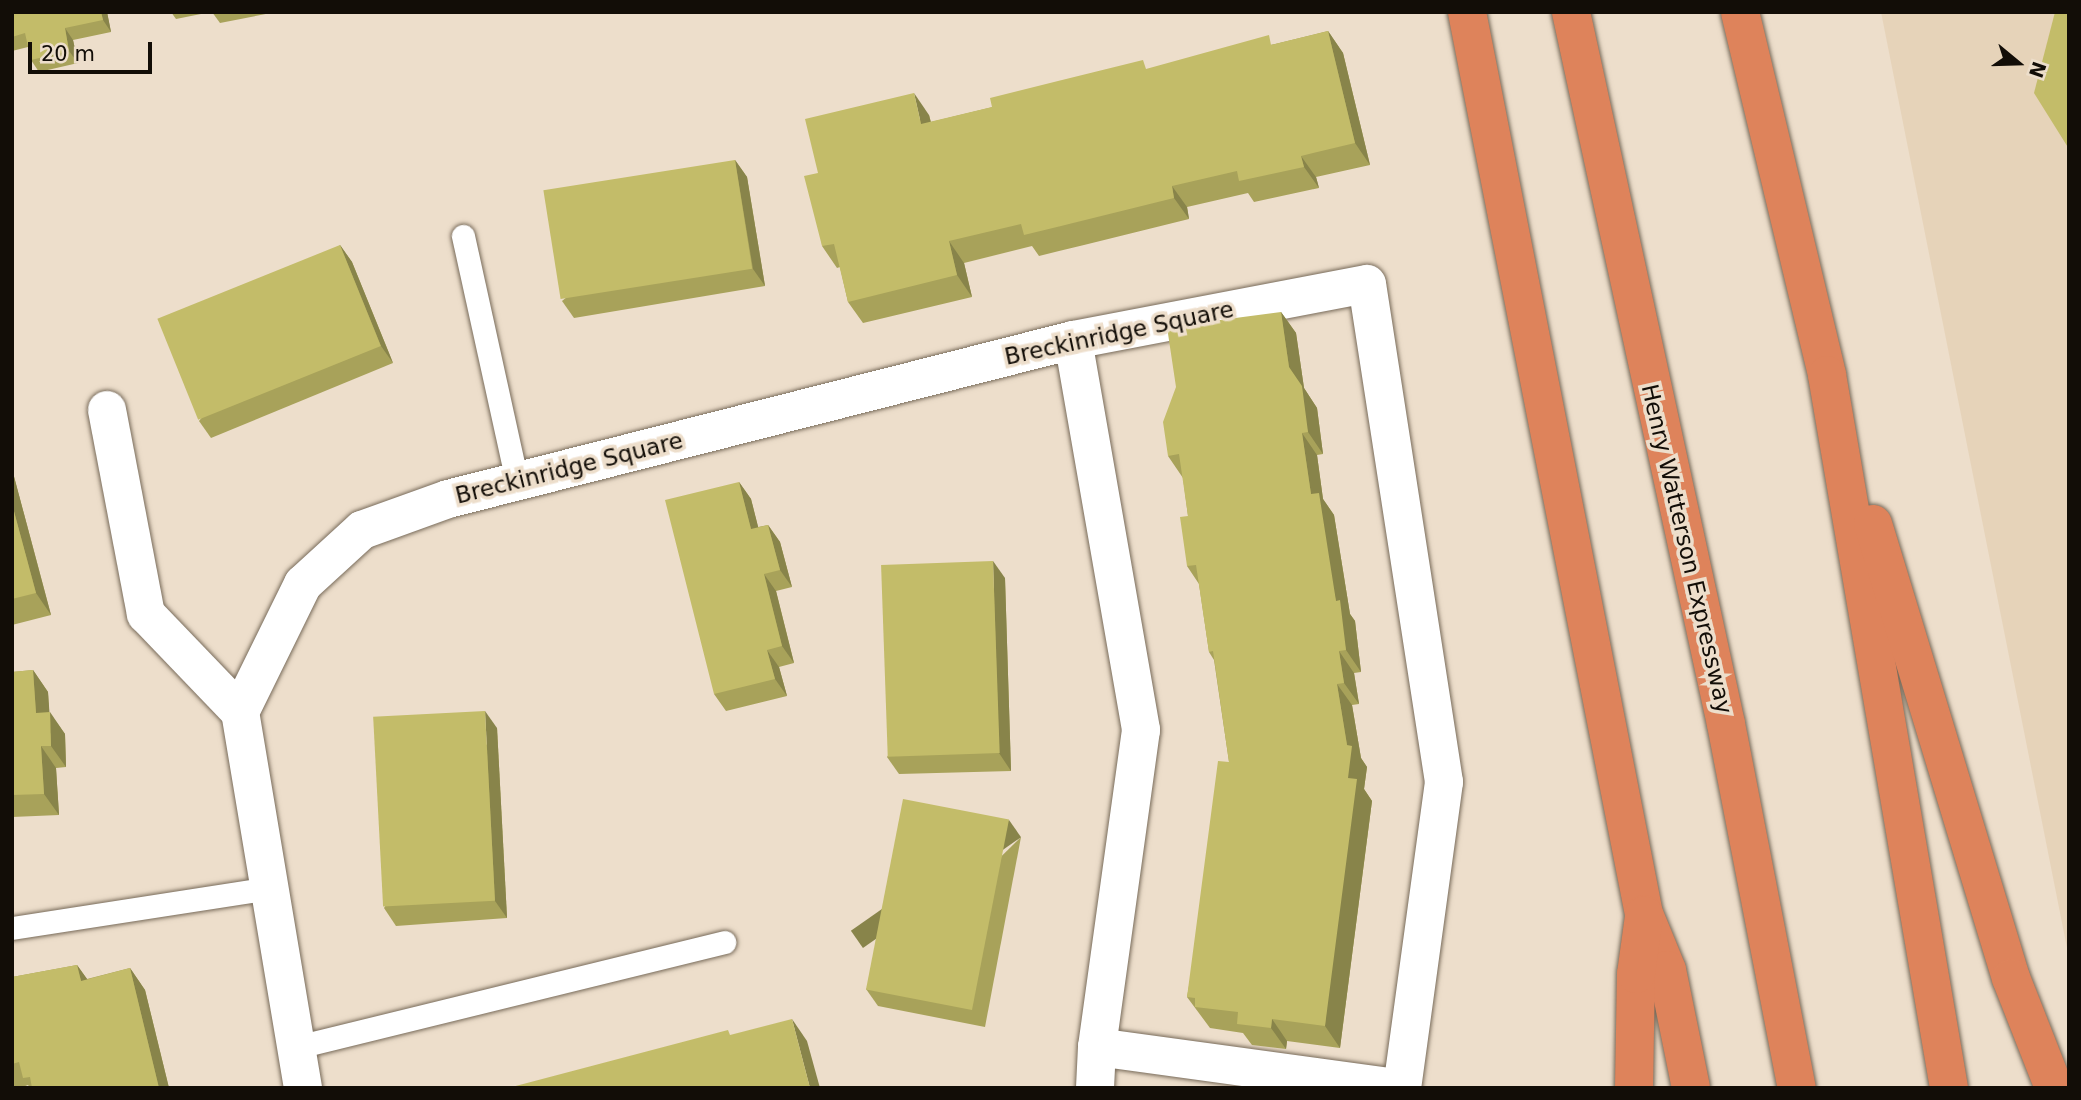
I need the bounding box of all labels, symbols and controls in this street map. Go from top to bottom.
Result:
scale bar [32,28,156,72]
north arrow [1983,28,2053,98]
text: 20 m [41,42,95,66]
text: N [2025,59,2051,81]
street label: Breckinridge Square [1002,295,1236,371]
street label: Henry Watterson Expressway [1636,381,1738,717]
street label: Breckinridge Square [452,426,686,510]

